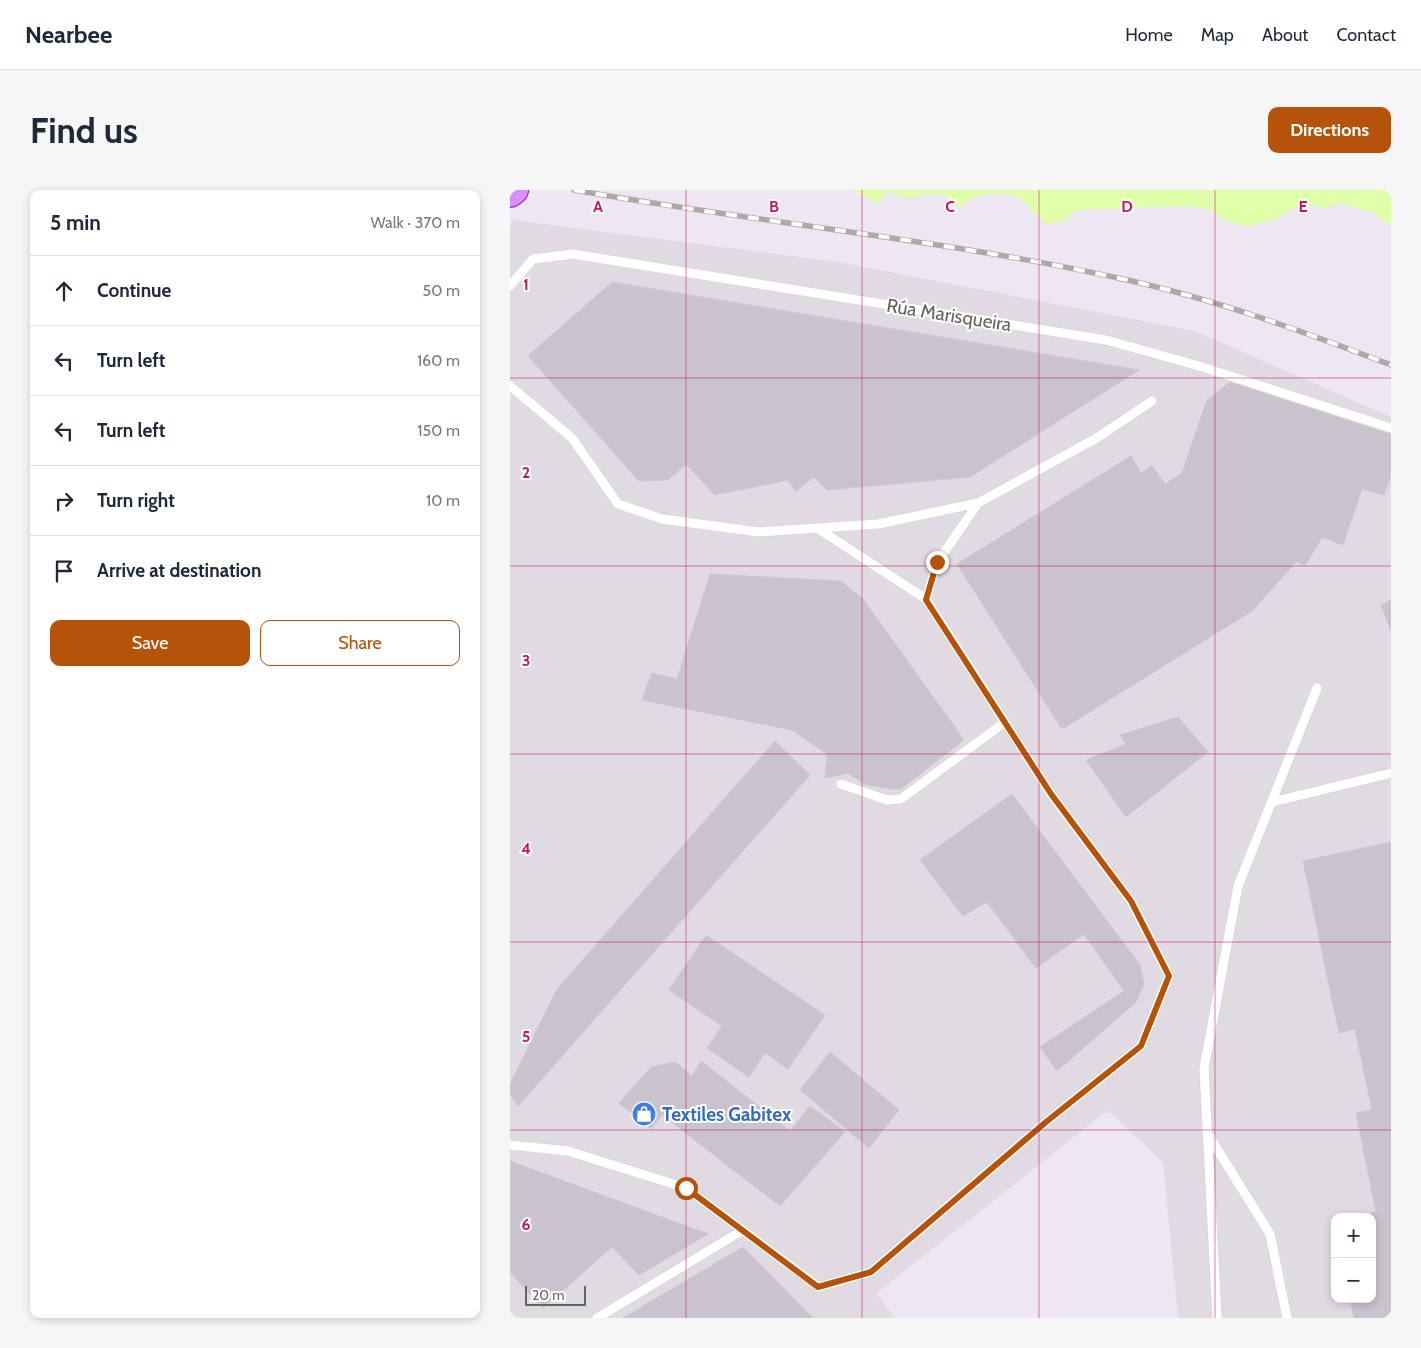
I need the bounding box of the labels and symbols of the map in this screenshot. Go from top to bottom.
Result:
text: A [593,197,603,216]
text: B [769,197,779,216]
text: C [945,197,955,216]
text: D [1121,197,1133,216]
text: E [1298,197,1308,216]
text: 1 [523,275,529,294]
street label: Rúa Marisqueira [885,294,1013,336]
text: 2 [522,463,530,482]
route end [926,551,949,574]
text: 3 [522,651,530,670]
text: 4 [521,839,531,858]
text: 5 [522,1027,530,1046]
shop icon: Textiles Gabitex [631,1101,657,1127]
place label: Textiles Gabitex [662,1103,792,1126]
route start [675,1177,698,1200]
text: 6 [522,1215,531,1234]
scale bar [525,1283,586,1306]

